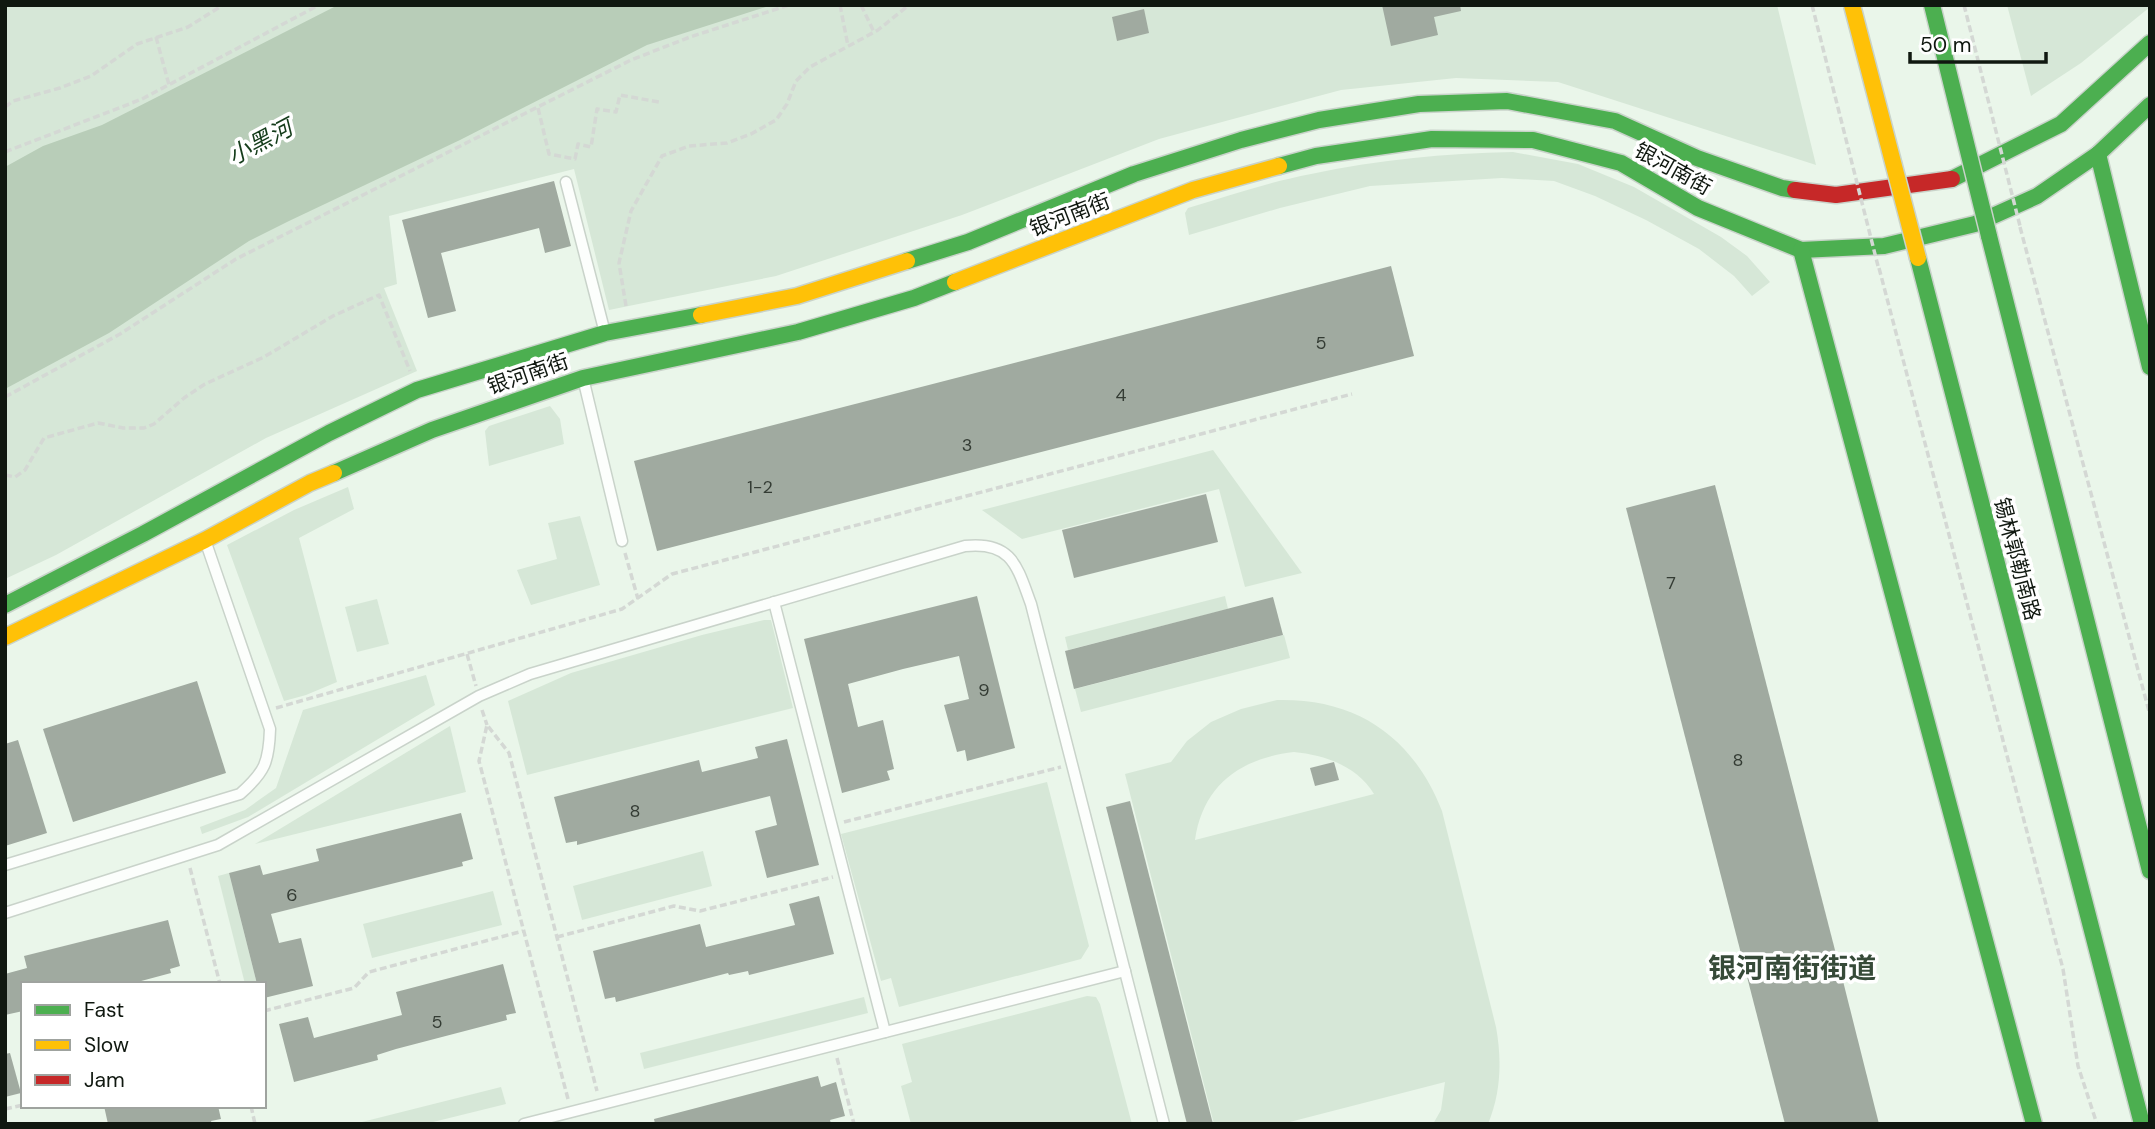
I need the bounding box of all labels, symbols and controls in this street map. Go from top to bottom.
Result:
scale bar [1910,21,2046,65]
text: 50 m [1920,31,1971,59]
water label: 小黑河 [222,111,301,171]
street label: 银河南街 [1629,136,1717,202]
street label: 银河南街 [1026,187,1114,243]
house number: 5 [1316,331,1326,355]
street label: 银河南街 [484,347,572,401]
house number: 4 [1116,383,1127,407]
house number: 3 [962,433,972,457]
house number: 1-2 [747,475,773,499]
street label: 锡林郭勒南路 [1987,495,2047,623]
house number: 7 [1666,571,1676,595]
house number: 9 [978,678,990,702]
house number: 8 [1733,748,1743,772]
house number: 8 [630,799,640,823]
house number: 6 [286,883,298,907]
district label: 银河南街街道 [1708,950,1876,987]
legend [21,982,266,1108]
text: Fast [84,996,124,1024]
house number: 5 [432,1010,442,1034]
text: Slow [84,1031,129,1059]
text: Jam [84,1066,125,1094]

